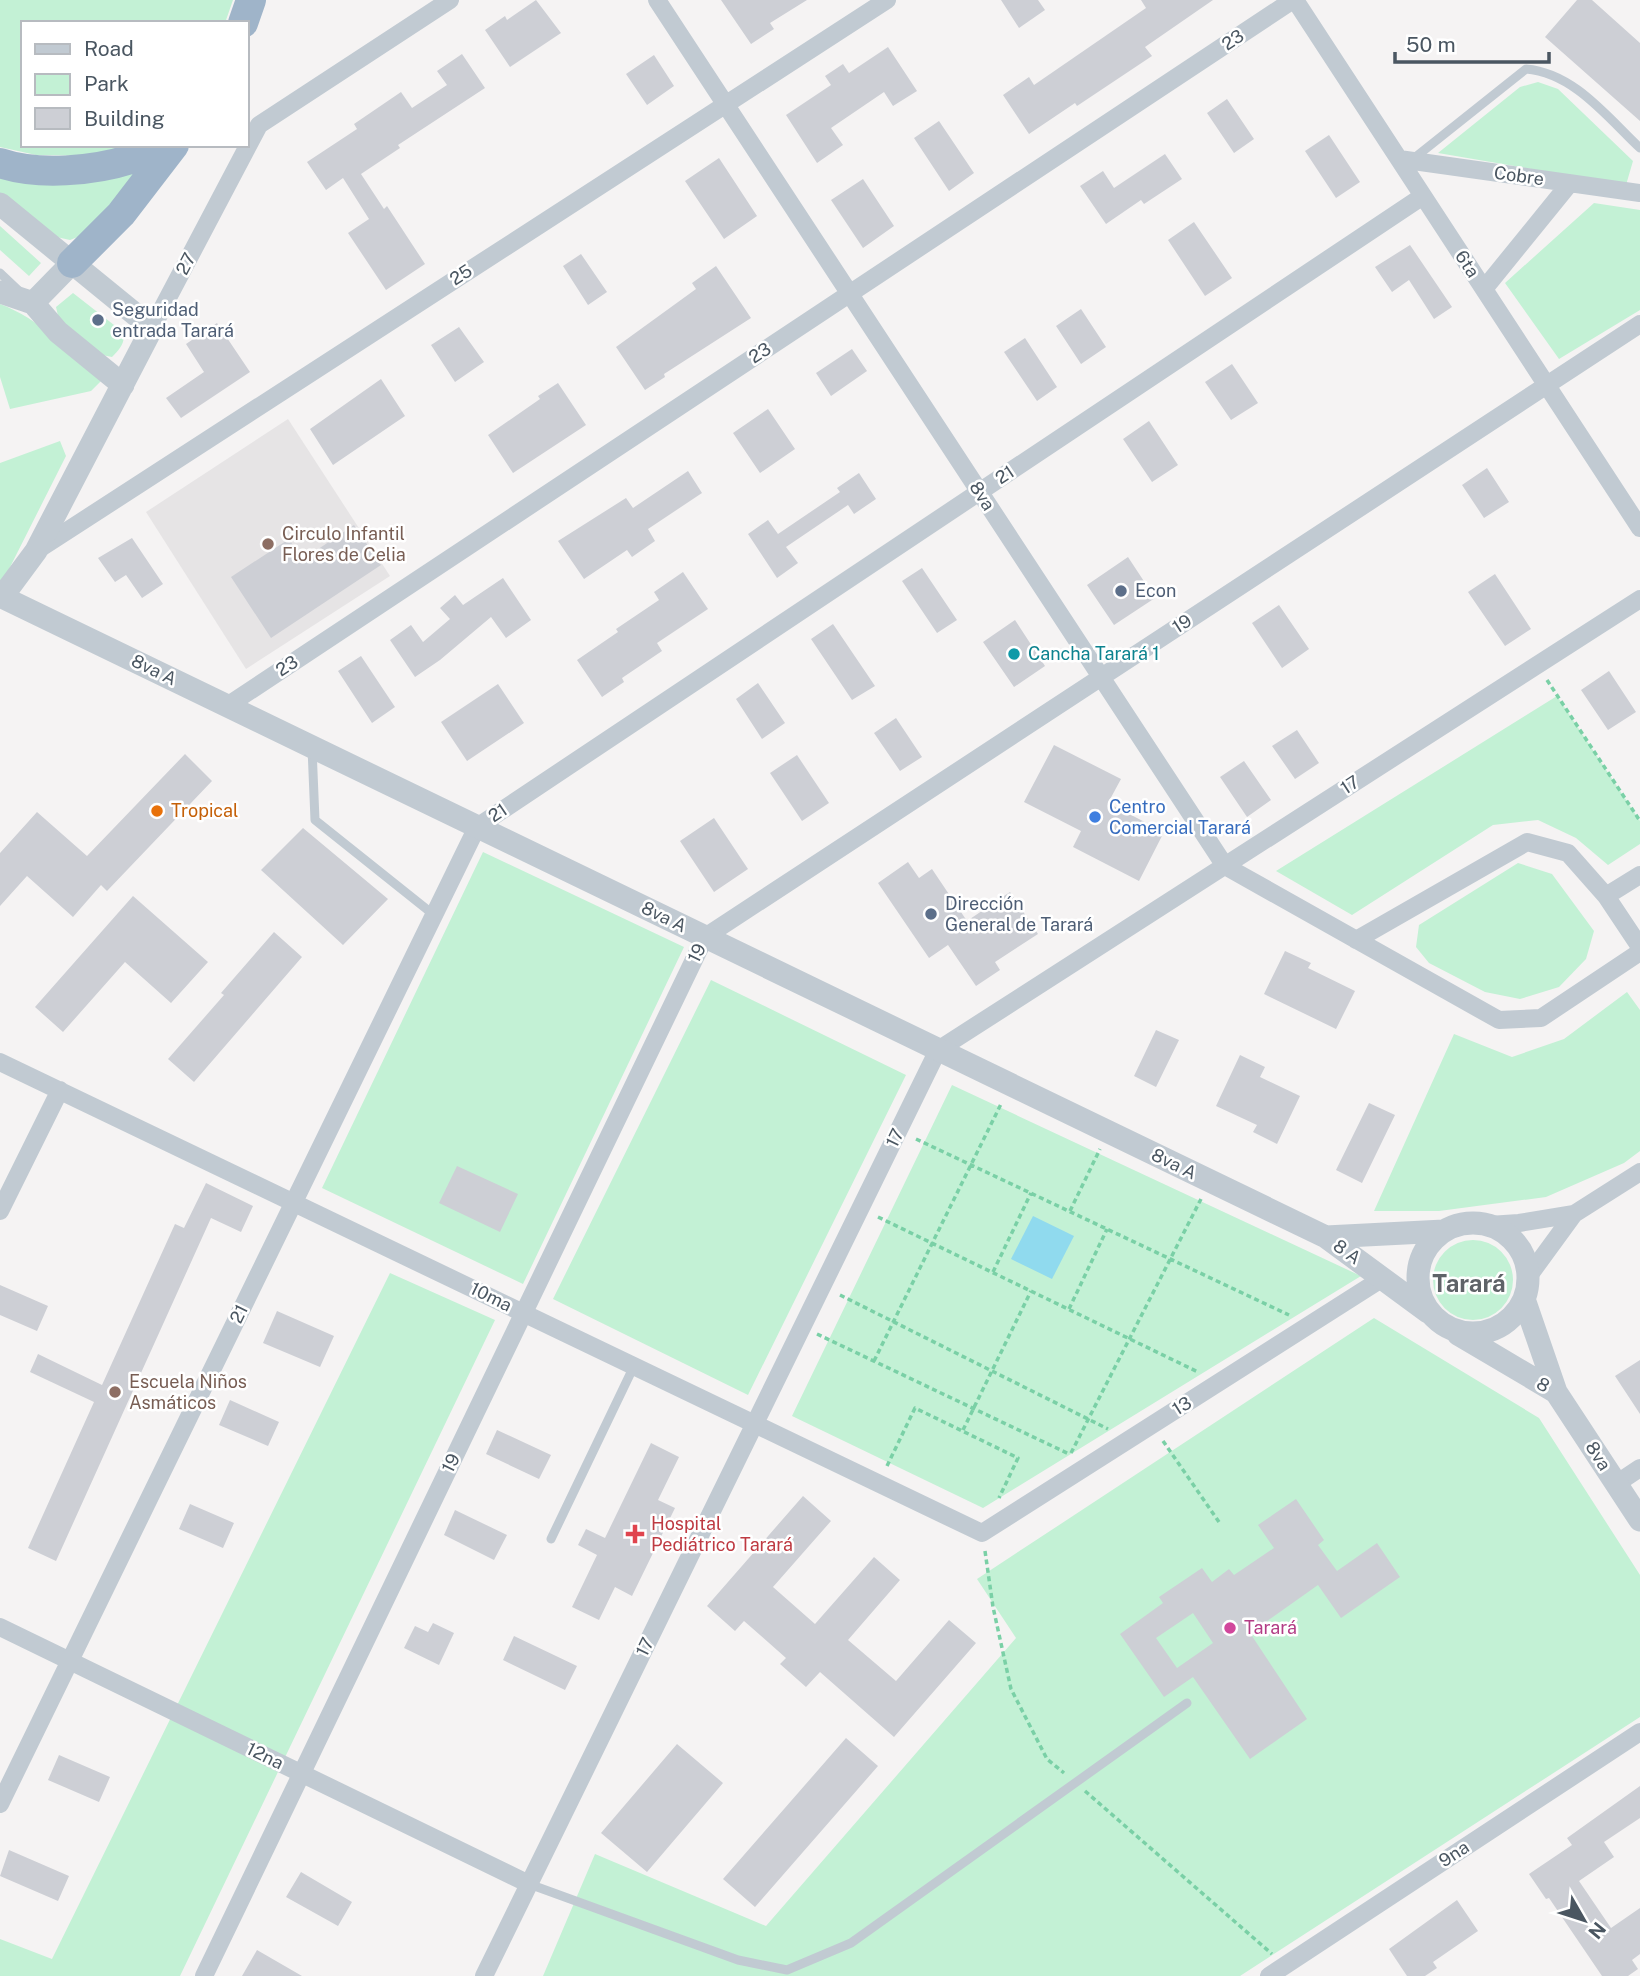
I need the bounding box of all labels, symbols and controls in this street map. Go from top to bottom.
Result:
legend [21,21,248,147]
scale bar [1395,21,1549,65]
street label: 23 [1218,25,1248,54]
text: 50 m [1406,32,1456,57]
text: Road [84,36,134,61]
text: Park [84,71,129,96]
text: Building [84,106,165,131]
street label: Cobre [1493,162,1545,189]
street label: 6ta [1451,246,1484,281]
street label: 27 [171,249,200,278]
street label: 25 [446,260,476,289]
place label: Seguridad entrada Tarará [112,299,234,341]
marker: Seguridad entrada Tarará [90,312,106,328]
street label: 23 [745,338,775,367]
street label: 21 [991,461,1018,488]
street label: 8va [965,477,1000,514]
place label: Circulo Infantil Flores de Celia [282,523,406,565]
marker: Circulo Infantil Flores de Celia [260,536,276,552]
place label: Econ [1135,580,1176,601]
marker: Econ [1113,583,1129,599]
street label: 19 [1168,610,1195,637]
place label: Cancha Tarará 1 [1028,643,1160,664]
marker: Cancha Tarará 1 [1006,646,1022,662]
street label: 8va A [128,650,180,690]
street label: 23 [272,651,302,680]
street label: 17 [1336,771,1363,798]
place label: Centro Comercial Tarará [1109,796,1251,838]
street label: 21 [484,799,511,826]
place label: Tropical [171,800,238,821]
marker: Tropical [149,803,165,819]
marker: Centro Comercial Tarará [1087,809,1103,825]
place label: Dirección General de Tarará [945,893,1093,935]
street label: 8va A [638,897,690,937]
marker: Dirección General de Tarará [923,906,939,922]
street label: 19 [683,940,710,966]
street label: 17 [881,1125,908,1151]
street label: 8va A [1148,1144,1200,1184]
street label: 8 A [1329,1235,1365,1269]
district label: Tarará [1432,1269,1506,1297]
street label: 10ma [467,1278,516,1316]
street label: 21 [225,1301,252,1327]
place label: Escuela Niños Asmáticos [129,1371,247,1413]
street label: 8 [1533,1373,1554,1397]
marker: Escuela Niños Asmáticos [107,1384,123,1400]
street label: 13 [1168,1392,1195,1419]
street label: 8va [1581,1437,1616,1474]
street label: 19 [437,1450,464,1476]
place label: Hospital Pediátrico Tarará [651,1513,793,1555]
marker: Hospital Pediátrico Tarará [625,1524,645,1544]
place label: Tarará [1244,1617,1297,1638]
marker: Tarará [1222,1620,1238,1636]
street label: 17 [631,1634,658,1660]
street label: 12na [243,1738,287,1773]
street label: 9na [1435,1836,1473,1871]
north arrow [1549,1885,1619,1955]
text: N [1584,1918,1610,1943]

